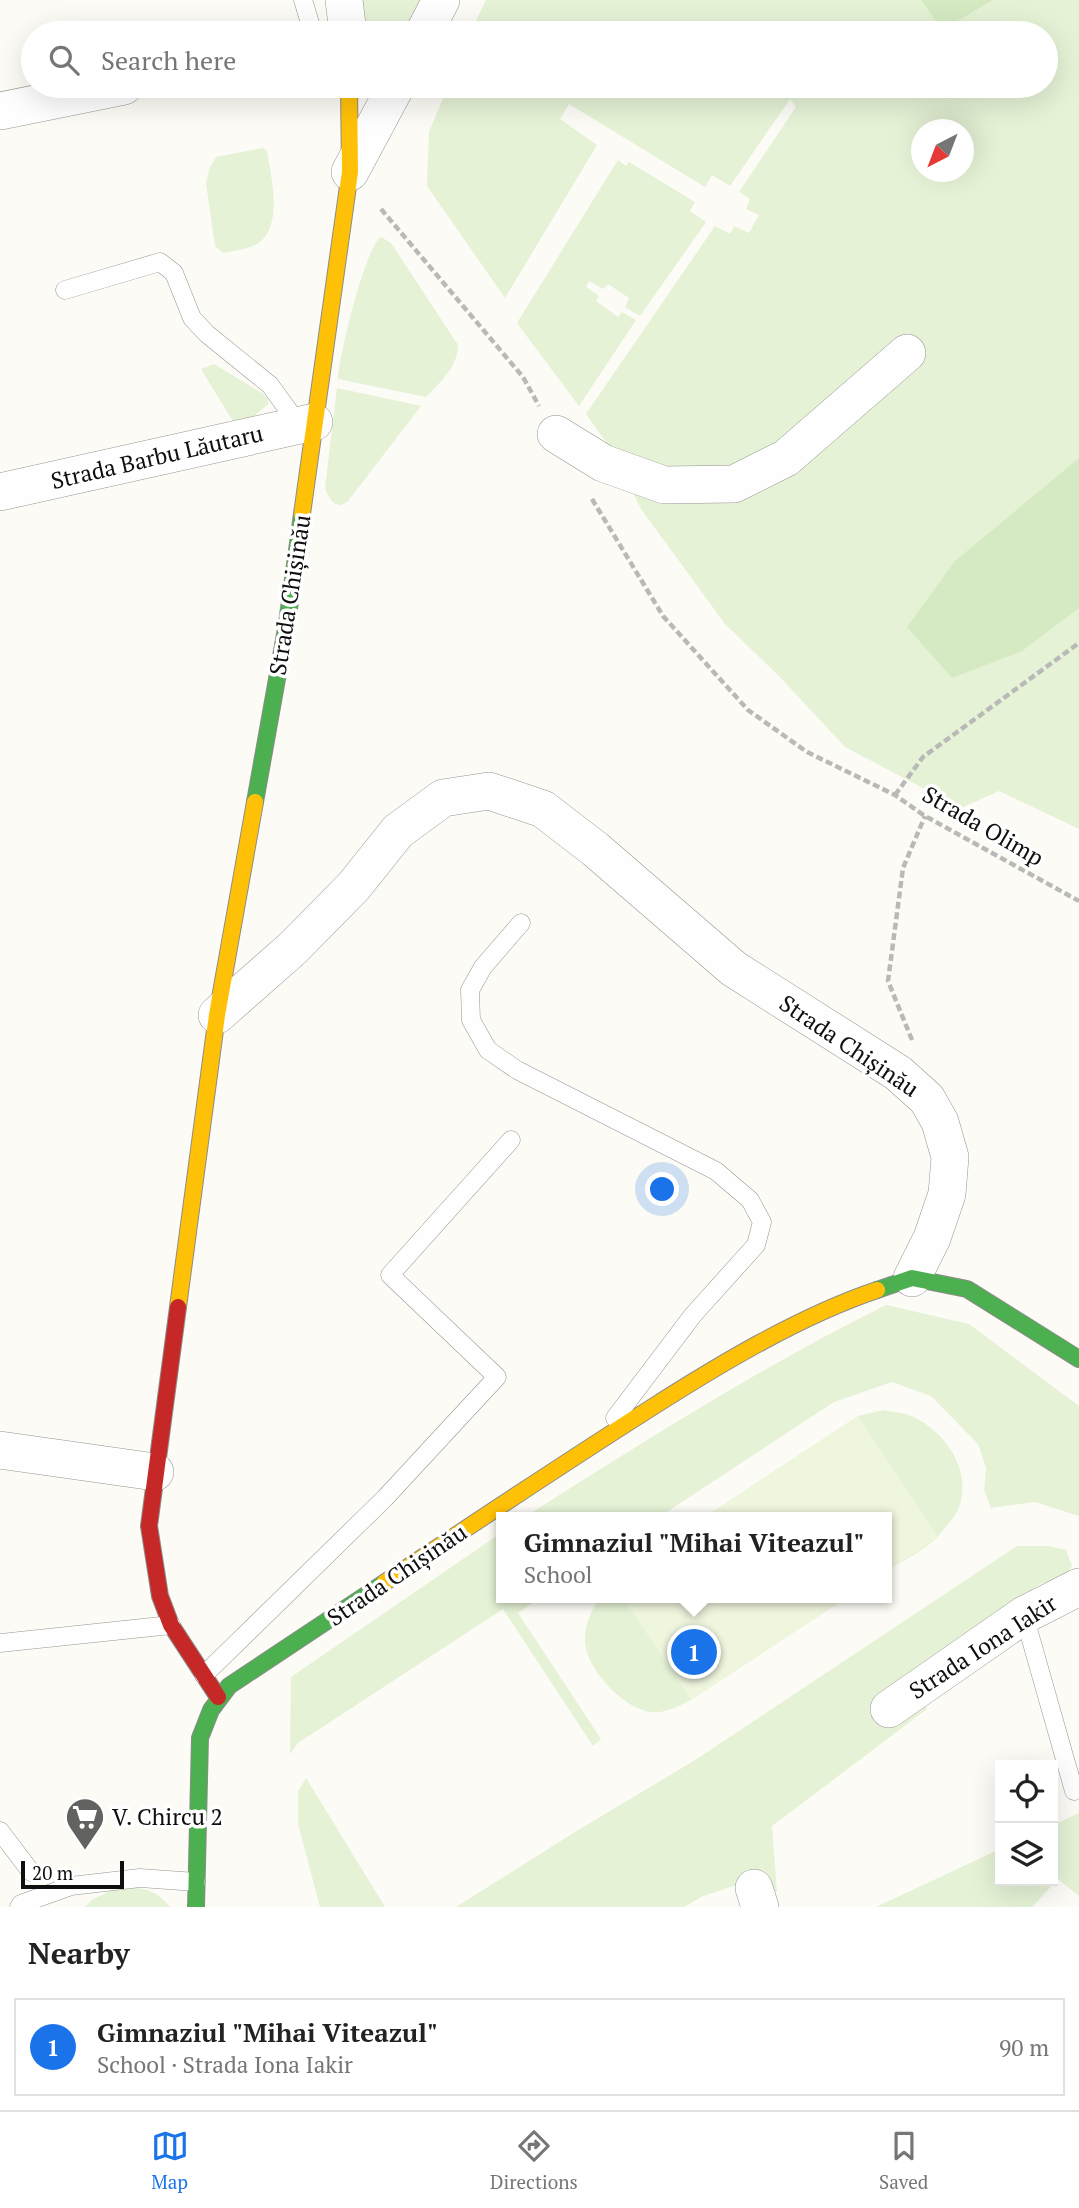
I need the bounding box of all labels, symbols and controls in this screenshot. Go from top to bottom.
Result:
search box [21,21,1058,98]
icon: search [45,41,83,79]
text: Search here [101,43,236,77]
north arrow [911,119,974,182]
street label: Strada Barbu Lăutaru [48,417,266,496]
street label: Strada Chișinău [262,513,317,677]
street label: Strada Olimp [917,778,1049,873]
street label: Strada Chișinău [774,987,925,1104]
your location [645,1172,679,1206]
popup [496,1512,892,1603]
street label: Strada Chișinău [321,1516,472,1633]
text: Gimnaziul "Mihai Viteazul" [524,1525,864,1559]
text: School [524,1559,593,1590]
street label: Strada Iona Iakir [903,1587,1063,1706]
pin: 1 [671,1626,717,1678]
map controls [995,1760,1058,1886]
button: locate [995,1760,1058,1823]
supermarket icon: V. Chircu 2 [64,1796,106,1851]
place label: V. Chircu 2 [112,1801,223,1832]
button: layers [995,1823,1058,1886]
scale bar [21,1858,124,1890]
text: 20 m [32,1860,73,1885]
text: Nearby [28,1933,130,1973]
text: Gimnaziul "Mihai Viteazul" [97,2015,438,2049]
text: 1 [47,2032,60,2063]
text: 90 m [999,2032,1049,2063]
text: School · Strada Iona Iakir [97,2049,353,2080]
tab: Map [151,2127,189,2194]
tab: Directions [490,2127,578,2194]
tab: Saved [879,2127,928,2194]

